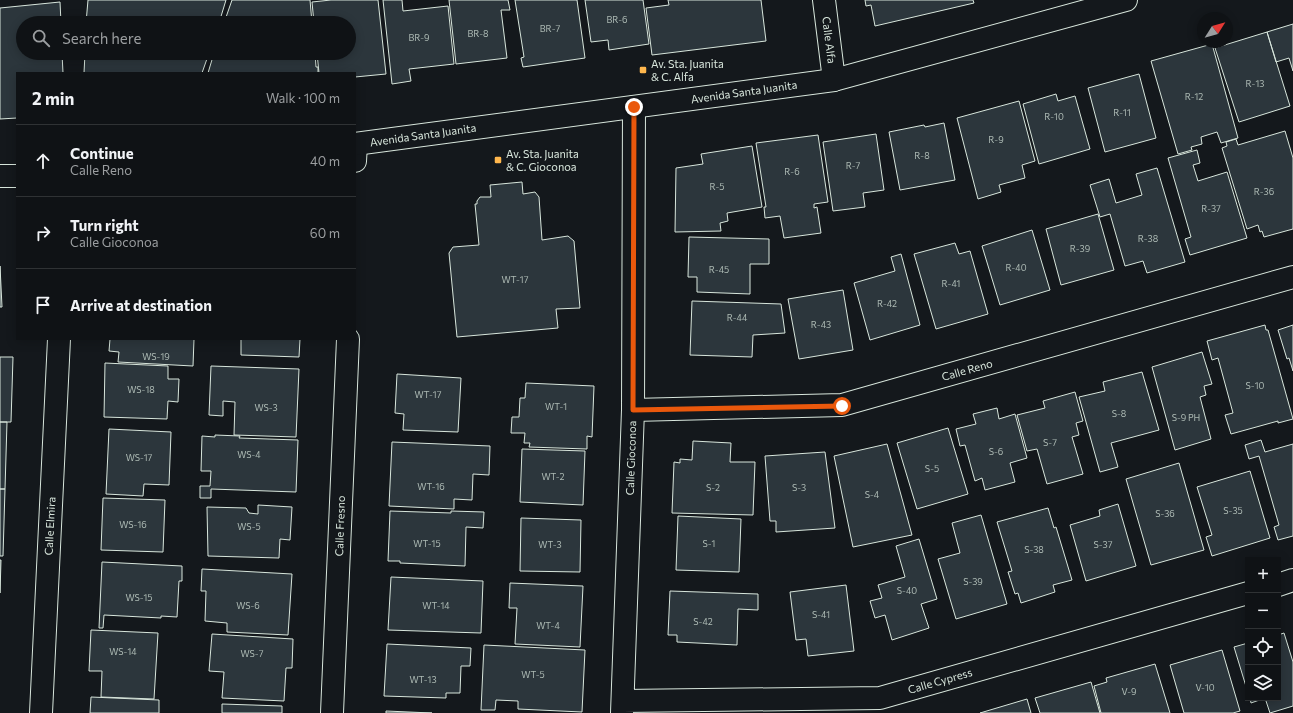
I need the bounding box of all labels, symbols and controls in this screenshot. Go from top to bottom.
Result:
north arrow [1197,12,1233,48]
house number: BR-6 [606,14,628,25]
search box [16,16,356,60]
street label: Calle Alfa [820,16,839,64]
house number: BR-7 [540,23,560,34]
icon: search [30,27,52,49]
house number: BR-8 [467,28,489,39]
text: Search here [62,29,141,47]
house number: BR-9 [408,32,430,43]
place label: Av. Sta. Juanita & C. Alfa [651,57,724,83]
marker: Av. Sta. Juanita & C. Alfa [638,65,648,75]
street label: Avenida Santa Juanita [690,78,798,106]
house number: R-13 [1246,78,1264,89]
text: 2 min [32,88,74,109]
text: Walk · 100 m [266,90,340,106]
house number: R-12 [1185,91,1203,102]
route end [625,98,643,116]
house number: R-11 [1113,107,1131,118]
house number: R-10 [1044,111,1064,122]
street label: Avenida Santa Juanita [369,121,477,149]
house number: R-9 [988,134,1004,145]
text: Continue [70,144,134,162]
place label: Av. Sta. Juanita & C. Gioconoa [506,147,579,173]
icon: ahead [32,150,54,172]
house number: R-8 [914,150,930,161]
text: 40 m [310,153,340,169]
marker: Av. Sta. Juanita & C. Gioconoa [493,155,503,165]
house number: R-7 [846,160,861,171]
text: Calle Reno [70,162,132,178]
house number: R-6 [784,166,800,177]
house number: R-5 [709,181,725,192]
house number: R-36 [1254,186,1274,197]
house number: R-37 [1201,203,1221,214]
text: Turn right [70,216,139,234]
icon: right [32,222,54,244]
text: 60 m [310,225,340,241]
house number: R-38 [1138,233,1158,244]
text: Calle Gioconoa [70,234,159,250]
house number: R-39 [1070,243,1090,254]
house number: R-40 [1005,262,1027,273]
house number: R-45 [709,264,729,275]
house number: WT-17 [502,274,529,285]
house number: R-41 [942,278,960,289]
icon: arrive [32,294,54,316]
text: Arrive at destination [70,296,212,314]
house number: R-42 [877,298,897,309]
house number: R-44 [727,312,748,323]
house number: R-43 [811,319,831,330]
house number: WS-19 [142,351,170,362]
street label: Calle Reno [940,356,994,383]
house number: S-10 [1246,380,1265,391]
house number: WS-18 [127,384,155,395]
house number: WT-17 [415,389,442,400]
route start [833,397,851,415]
house number: WT-1 [545,401,567,412]
house number: WS-3 [254,402,278,413]
house number: S-8 [1112,408,1126,419]
house number: S-9 PH [1172,412,1200,423]
street label: Calle Gioconoa [623,420,638,496]
house number: S-7 [1043,437,1057,448]
house number: S-6 [989,446,1003,457]
house number: WS-4 [237,449,261,460]
house number: WS-17 [126,452,153,463]
house number: S-5 [925,463,939,474]
house number: WT-2 [541,471,565,482]
house number: WT-16 [417,481,445,492]
house number: S-2 [706,482,720,493]
house number: S-3 [792,482,806,493]
house number: S-4 [865,489,880,500]
street label: Calle Fresno [332,495,347,557]
street label: Calle Elmira [41,496,58,556]
house number: S-35 [1223,505,1243,516]
house number: S-36 [1155,508,1175,519]
house number: WS-16 [119,519,147,530]
house number: WS-5 [237,521,261,532]
house number: WT-15 [413,538,441,549]
house number: S-1 [703,538,715,549]
house number: WT-3 [538,539,562,550]
house number: S-37 [1094,539,1113,550]
house number: S-38 [1024,544,1044,555]
map controls [1245,557,1281,701]
button: + [1245,557,1281,593]
house number: S-39 [963,576,983,587]
house number: S-40 [897,585,917,596]
house number: WS-15 [125,592,153,603]
button: − [1245,593,1281,629]
house number: WS-6 [236,600,260,611]
house number: WT-14 [422,600,450,611]
house number: S-41 [812,609,830,620]
house number: S-42 [693,616,713,627]
house number: WT-4 [536,620,560,631]
button: locate [1245,629,1281,665]
house number: WS-14 [109,646,137,657]
house number: WS-7 [241,648,264,659]
street label: Calle Cypress [906,665,974,696]
button: layers [1245,665,1281,701]
house number: WT-5 [521,669,545,680]
house number: WT-13 [409,674,437,685]
house number: V-10 [1195,682,1215,693]
house number: V-9 [1122,686,1136,697]

